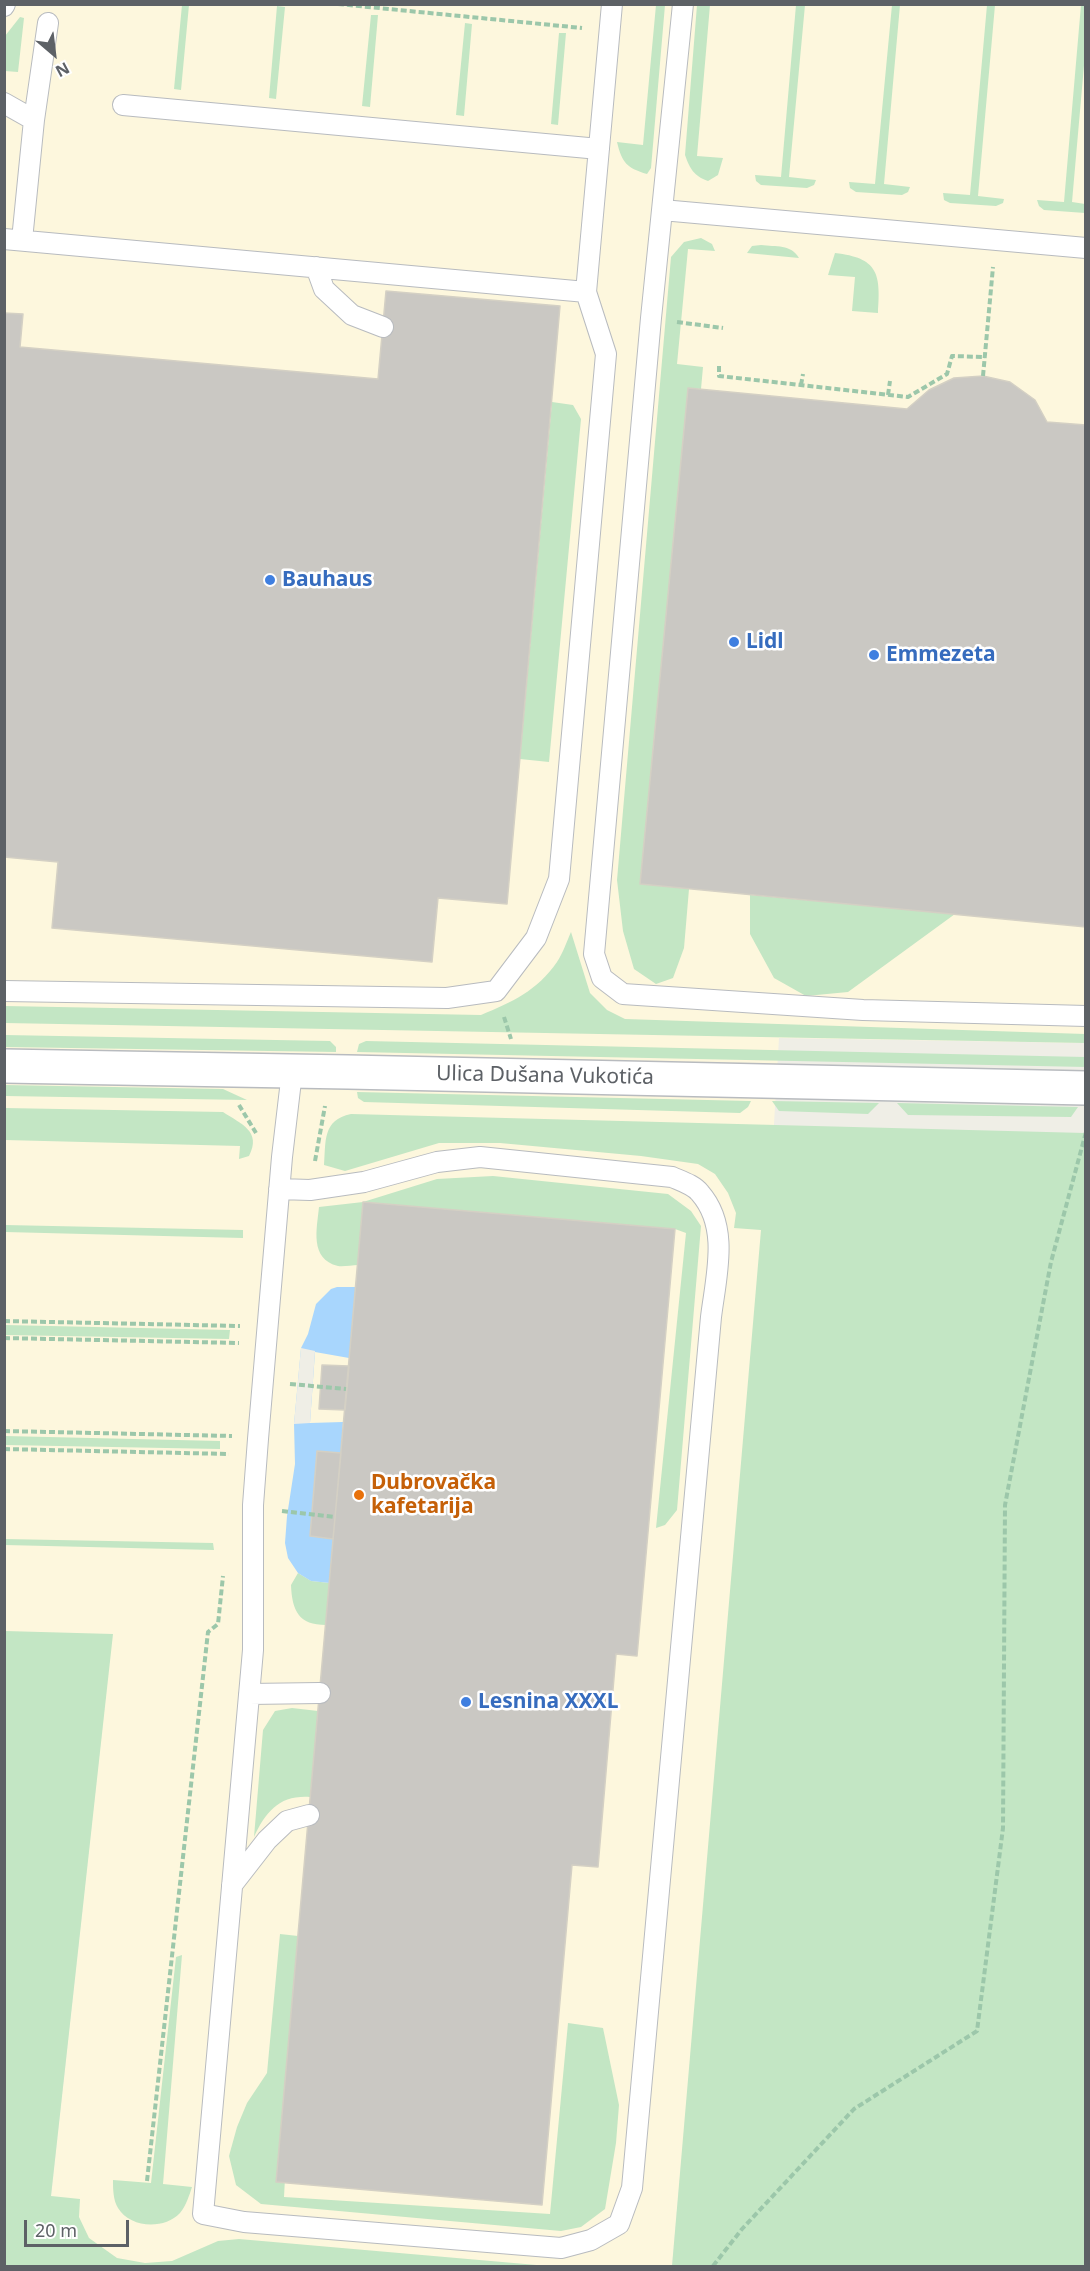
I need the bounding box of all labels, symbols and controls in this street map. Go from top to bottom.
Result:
north arrow [24,24,84,84]
text: N [52,57,73,83]
place label: Bauhaus [282,567,373,593]
marker: Bauhaus [263,573,277,587]
place label: Lidl [746,629,784,655]
marker: Lidl [727,635,741,649]
place label: Emmezeta [886,642,996,668]
marker: Emmezeta [867,648,881,662]
street label: Ulica Dušana Vukotića [436,1061,654,1091]
place label: Dubrovačka kafetarija [371,1470,496,1520]
marker: Dubrovačka kafetarija [352,1488,366,1502]
place label: Lesnina XXXL [478,1689,618,1715]
marker: Lesnina XXXL [459,1695,473,1709]
scale bar [27,2208,132,2246]
text: 20 m [35,2218,77,2242]

